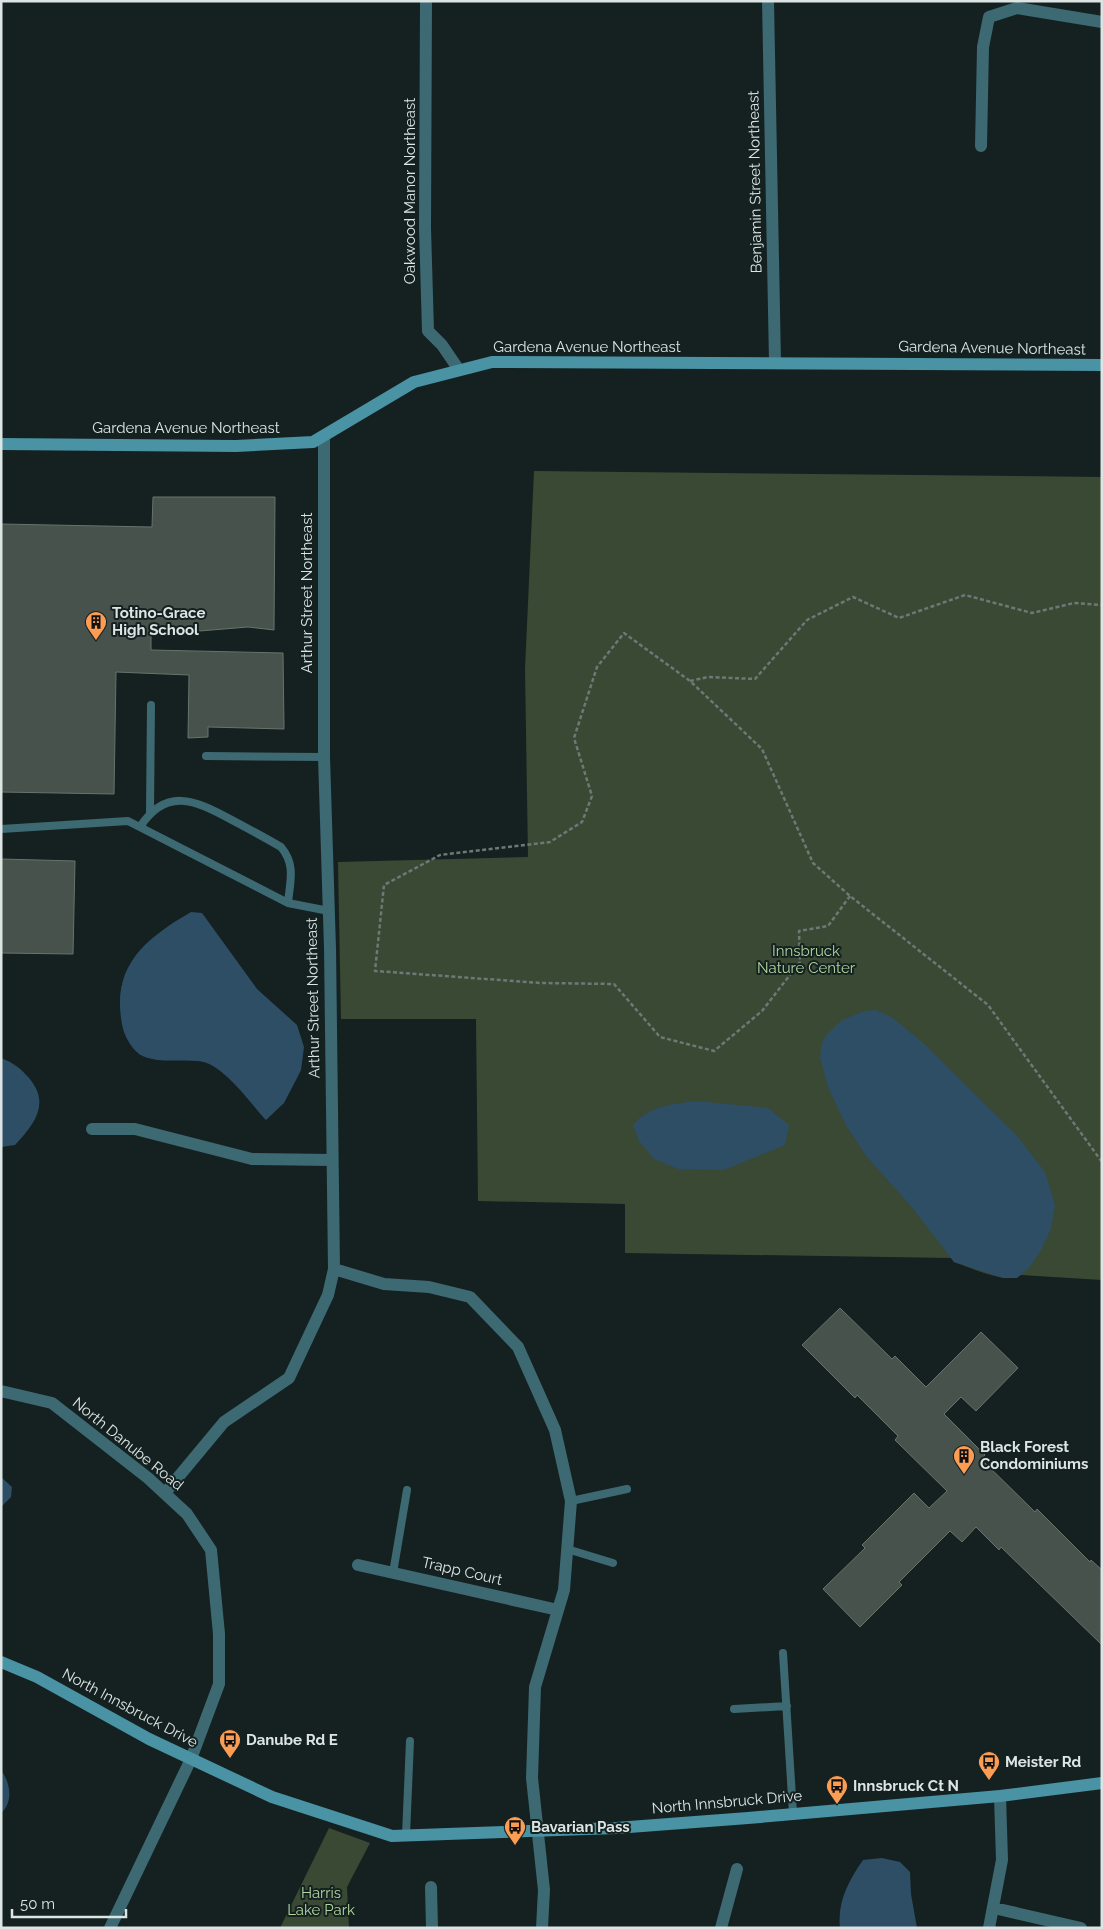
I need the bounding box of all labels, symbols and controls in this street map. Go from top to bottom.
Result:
street label: Benjamin Street Northeast [744,90,766,274]
street label: Oakwood Manor Northeast [401,98,419,284]
street label: Gardena Avenue Northeast [898,337,1086,359]
street label: Gardena Avenue Northeast [493,338,681,356]
street label: Gardena Avenue Northeast [92,419,280,437]
street label: Arthur Street Northeast [298,513,316,673]
place label: Totino-Grace High School [112,604,205,639]
building icon: Totino-Grace High School [84,610,108,641]
street label: Arthur Street Northeast [303,917,323,1079]
park label: Innsbruck Nature Center [757,942,856,977]
street label: North Danube Road [69,1394,187,1494]
place label: Black Forest Condominiums [980,1438,1089,1473]
building icon: Black Forest Condominiums [952,1444,976,1475]
street label: Trapp Court [420,1553,504,1589]
street label: North Innsbruck Drive [59,1665,201,1751]
bus stop icon: Danube Rd E [218,1728,242,1759]
place label: Danube Rd E [246,1731,338,1749]
bus stop icon: Meister Rd [977,1750,1001,1781]
place label: Meister Rd [1005,1753,1081,1771]
bus stop icon: Innsbruck Ct N [825,1774,849,1805]
place label: Innsbruck Ct N [853,1777,959,1795]
street label: North Innsbruck Drive [651,1786,803,1818]
bus stop icon: Bavarian Pass [503,1815,527,1846]
place label: Bavarian Pass [531,1818,630,1836]
park label: Harris Lake Park [287,1884,355,1919]
scale bar [12,1886,126,1918]
text: 50 m [20,1895,55,1913]

